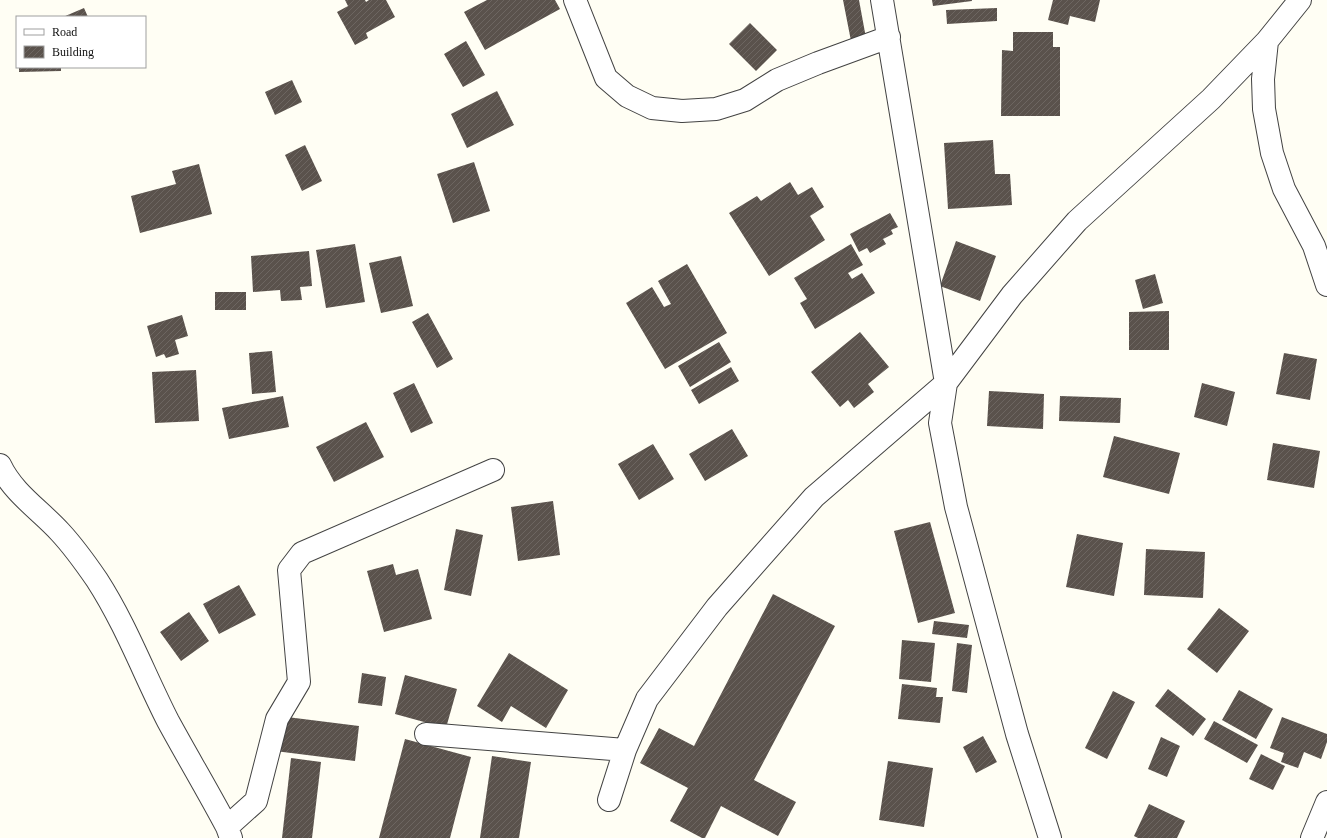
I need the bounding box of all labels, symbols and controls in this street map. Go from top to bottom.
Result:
legend [16,16,146,68]
text: Road [52,25,77,39]
text: Building [52,45,94,59]

